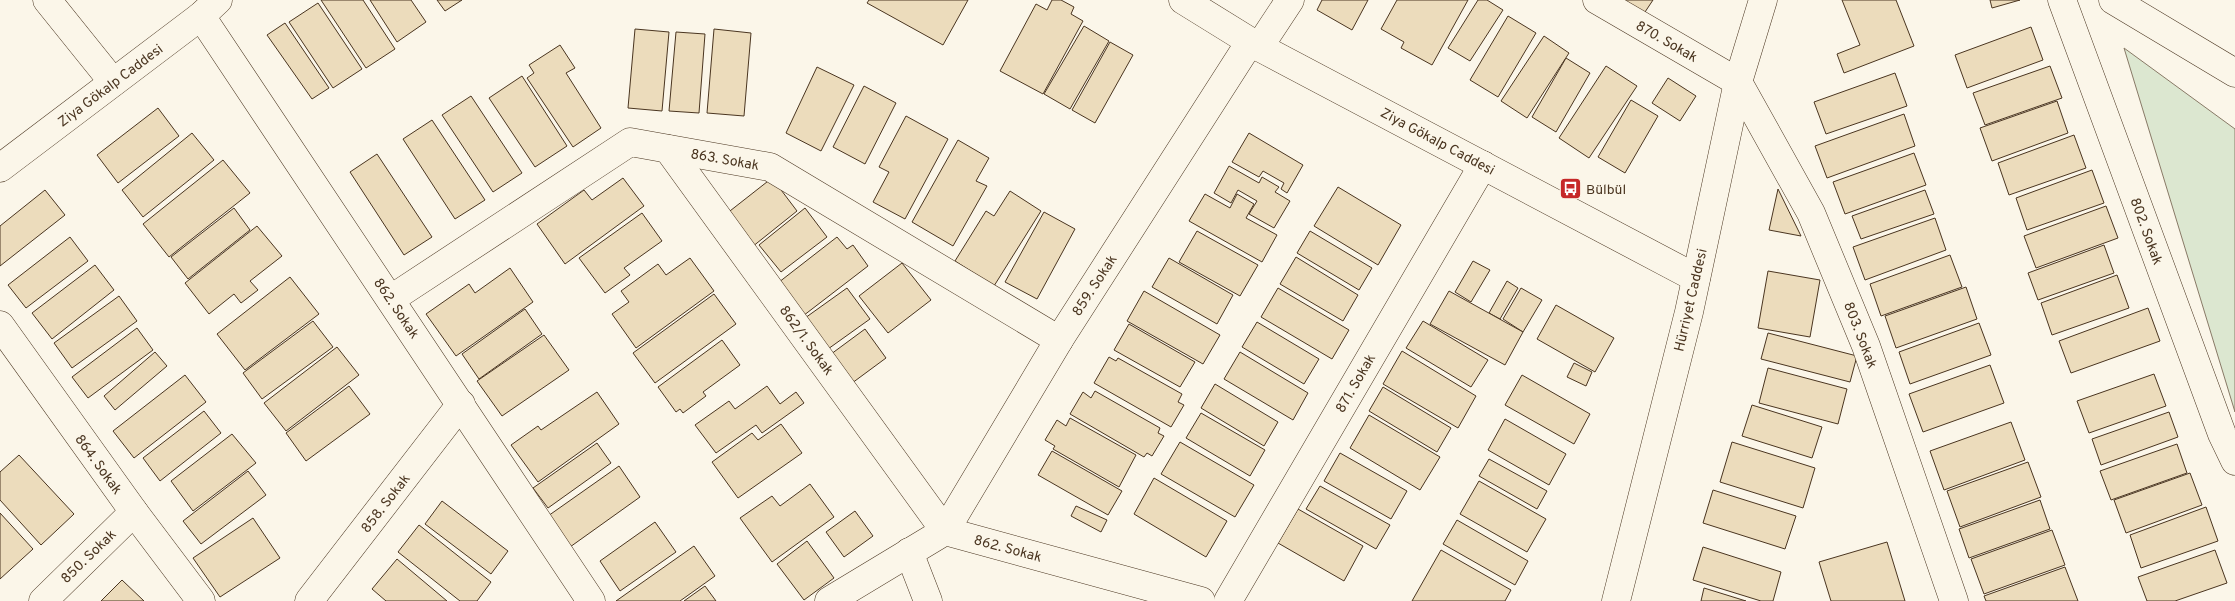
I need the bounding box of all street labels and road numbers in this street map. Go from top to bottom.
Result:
street label: 870. Sokak [1632,18,1700,67]
street label: Ziya Gökalp Caddesi [55,41,167,131]
street label: Ziya Gökalp Caddesi [1377,105,1497,180]
street label: 863. Sokak [689,146,760,175]
street label: 802. Sokak [2126,196,2166,267]
street label: Hürriyet Caddesi [1671,247,1712,353]
street label: 859. Sokak [1069,252,1121,320]
street label: 862. Sokak [369,275,422,343]
street label: 803. Sokak [1839,300,1880,371]
street label: 862/1. Sokak [775,303,837,379]
street label: 871. Sokak [1333,351,1380,416]
street label: 864. Sokak [70,432,125,498]
street label: 858. Sokak [358,471,414,537]
street label: 850. Sokak [58,526,120,588]
street label: 862. Sokak [972,532,1043,567]

